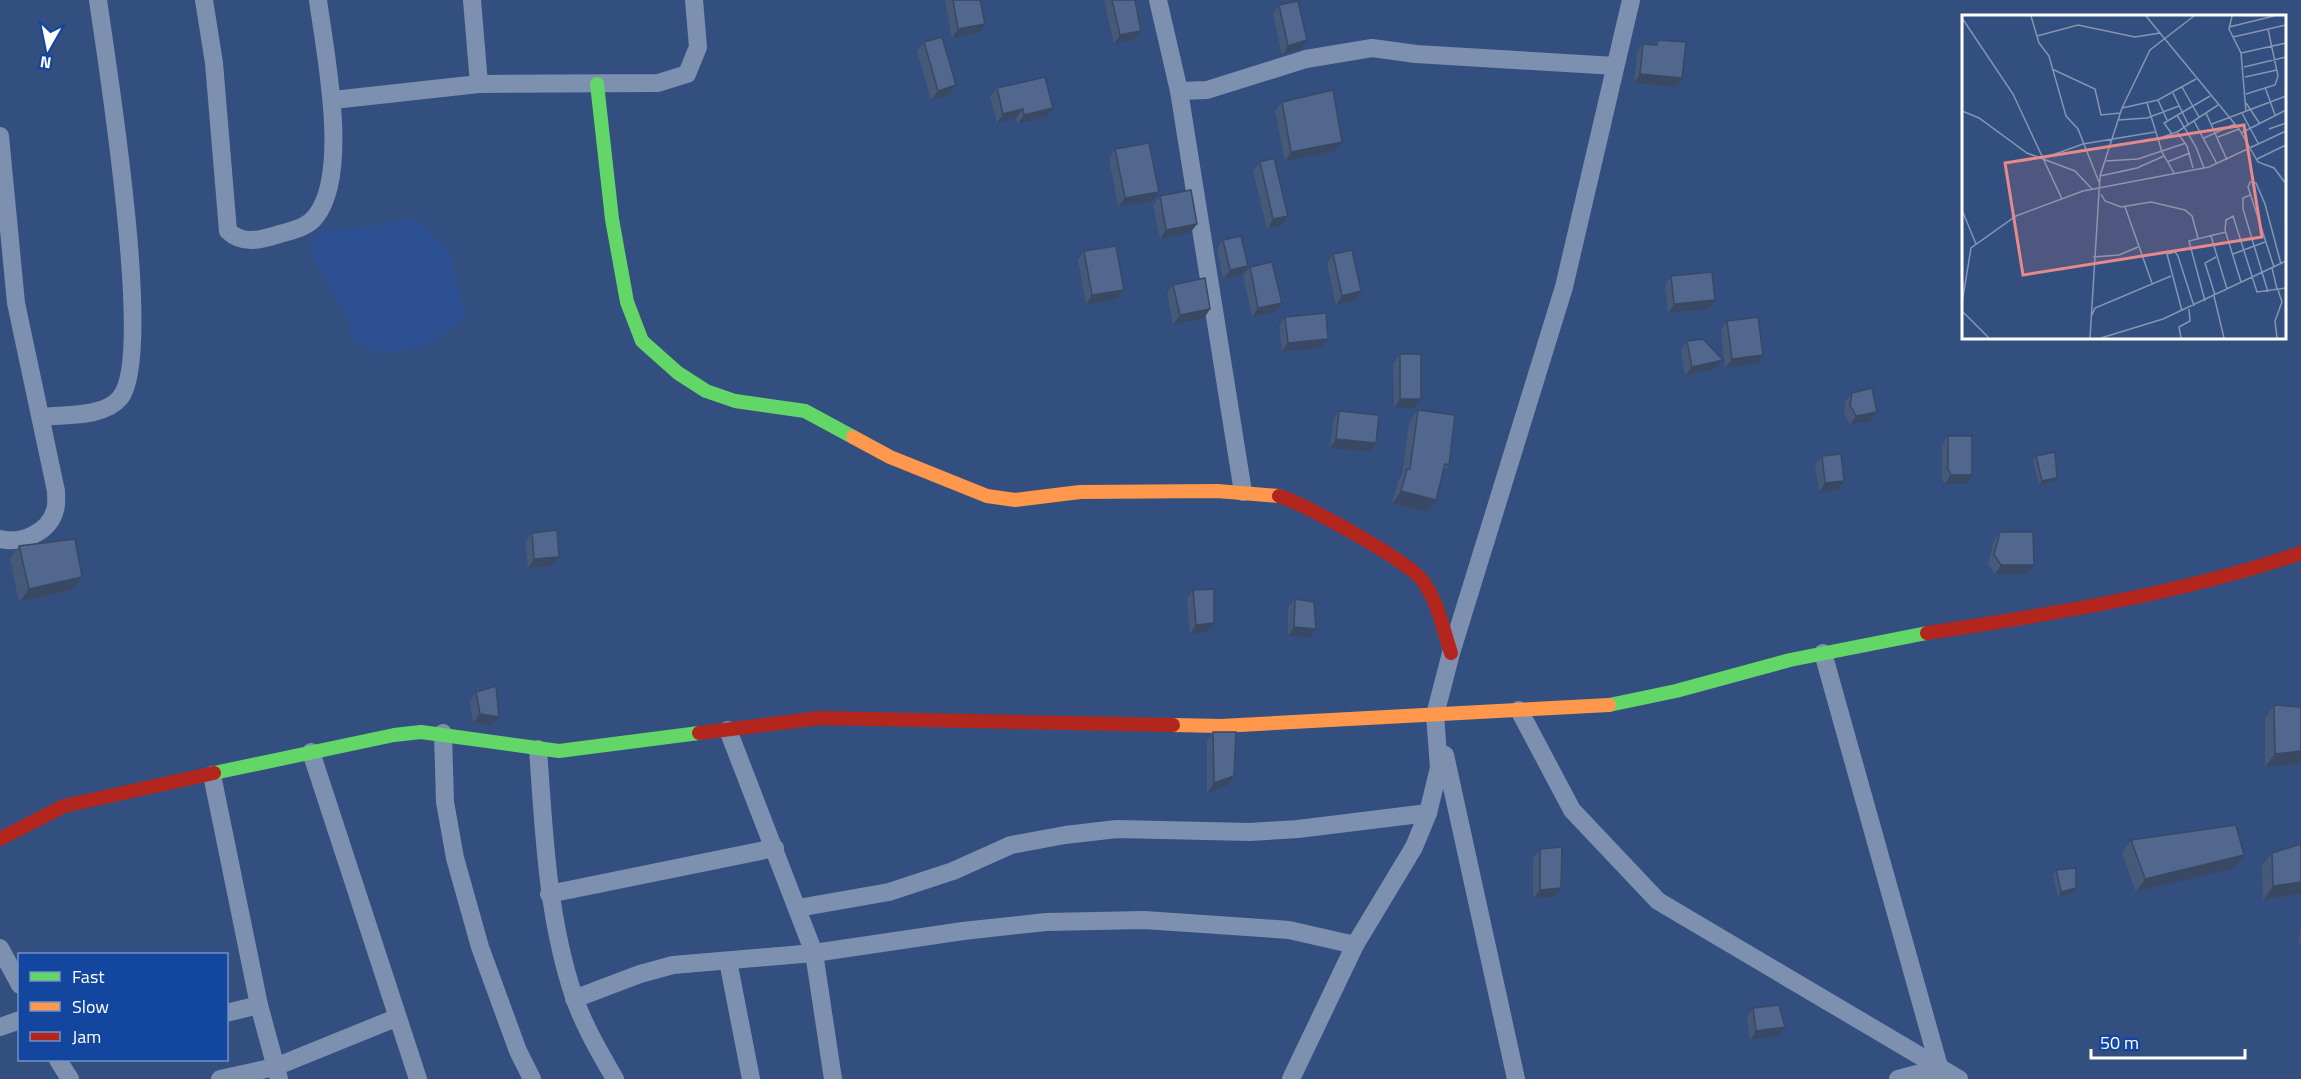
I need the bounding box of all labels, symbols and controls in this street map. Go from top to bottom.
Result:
inset map [1962,15,2286,339]
north arrow [18,18,78,78]
text: N [38,50,53,76]
legend [18,953,228,1061]
text: Fast [72,963,105,990]
text: Slow [72,993,109,1020]
scale bar [2091,1022,2246,1060]
text: Jam [72,1023,101,1050]
text: 50 m [2100,1029,2139,1056]

